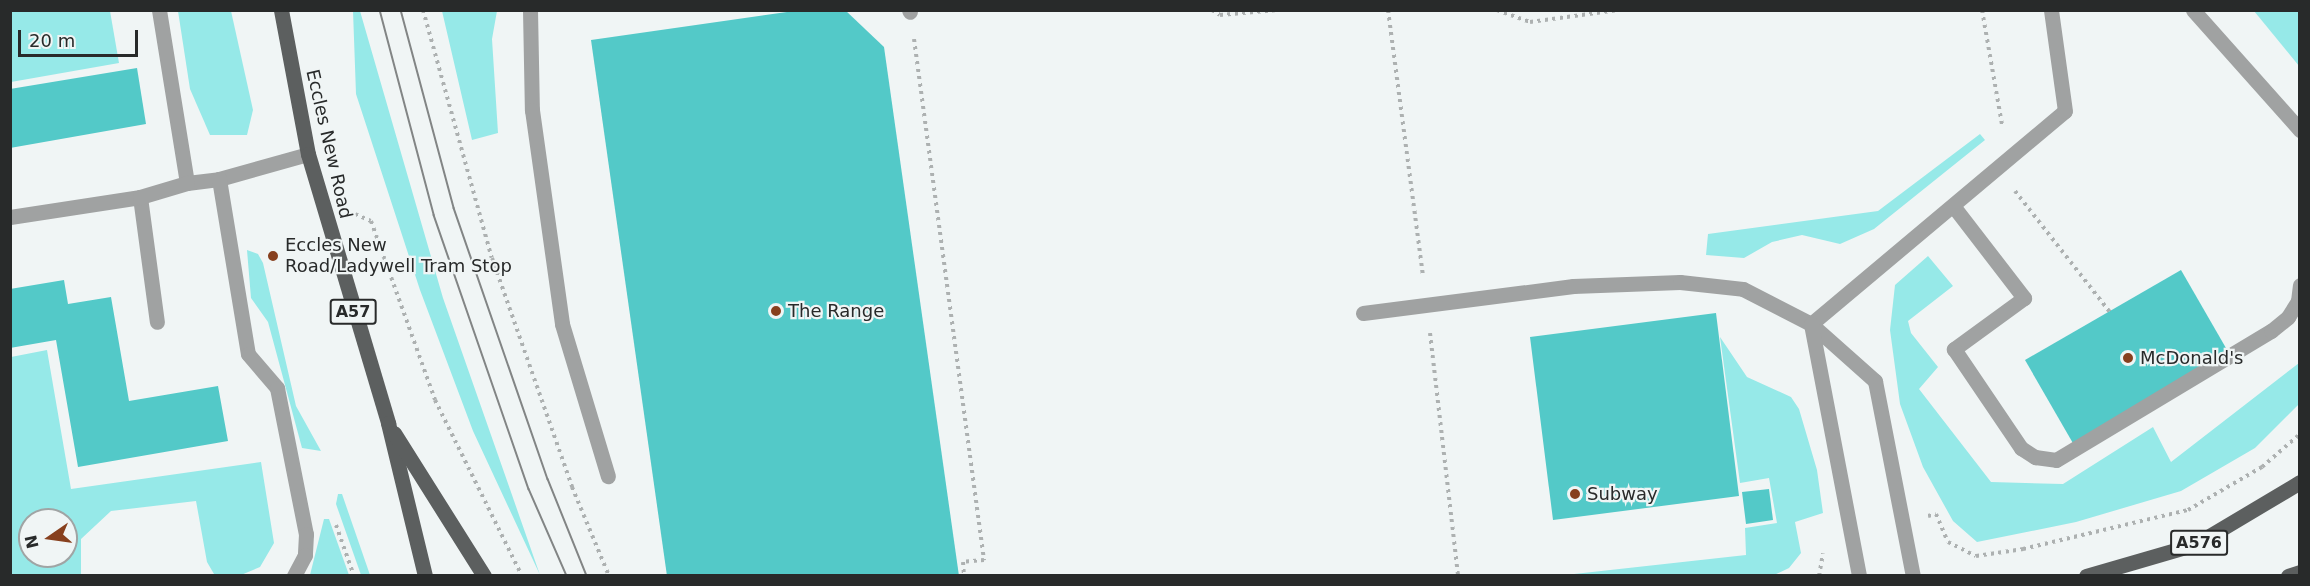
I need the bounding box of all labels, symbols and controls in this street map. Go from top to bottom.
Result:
scale bar [21,18,141,56]
text: 20 m [29,30,75,51]
street label: Eccles New Road [301,67,357,221]
place label: Eccles New Road/Ladywell Tram Stop [285,235,512,278]
marker: Eccles New Road/Ladywell Tram Stop [266,249,280,263]
road number: A57 [329,299,377,325]
place label: The Range [788,300,884,322]
marker: The Range [769,304,783,318]
place label: McDonald's [2140,347,2243,369]
marker: McDonald's [2121,351,2135,365]
place label: Subway [1587,483,1658,505]
marker: Subway [1568,487,1582,501]
north arrow [18,508,78,568]
road number: A576 [2169,530,2229,556]
text: N [21,533,43,550]

